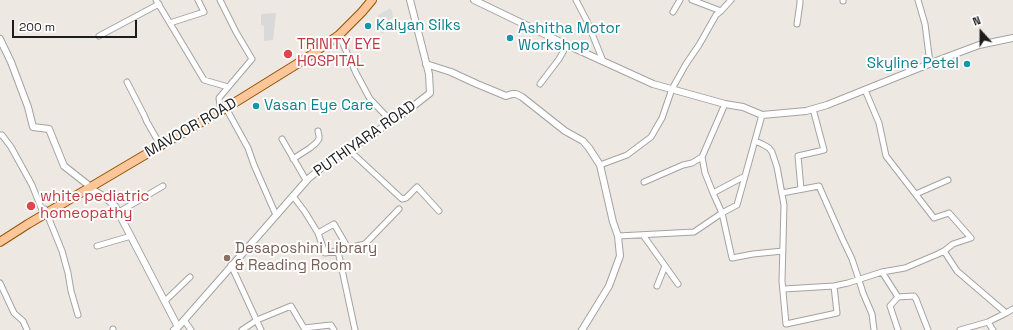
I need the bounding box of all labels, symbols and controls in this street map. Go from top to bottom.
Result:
scale bar [14,12,139,38]
north arrow [961,12,1001,52]
text: N [971,13,983,29]
place label: Kalyan Silks [376,17,461,35]
text: 200 m [19,19,55,35]
place label: Ashitha Motor Workshop [518,20,620,55]
marker: Kalyan Silks [363,21,373,31]
marker: Ashitha Motor Workshop [505,33,515,43]
place label: TRINITY EYE HOSPITAL [297,36,380,71]
marker: TRINITY EYE HOSPITAL [282,48,294,60]
place label: Skyline Petel [867,55,959,73]
marker: Skyline Petel [962,59,972,69]
street label: MAVOOR ROAD [142,94,240,162]
place label: Vasan Eye Care [264,97,374,115]
street label: PUTHIYARA ROAD [311,97,419,181]
marker: Vasan Eye Care [251,101,261,111]
place label: white pediatric homeopathy [40,188,149,223]
marker: white pediatric homeopathy [25,200,37,212]
place label: Desaposhini Library & Reading Room [235,240,377,275]
marker: Desaposhini Library & Reading Room [222,253,232,263]

